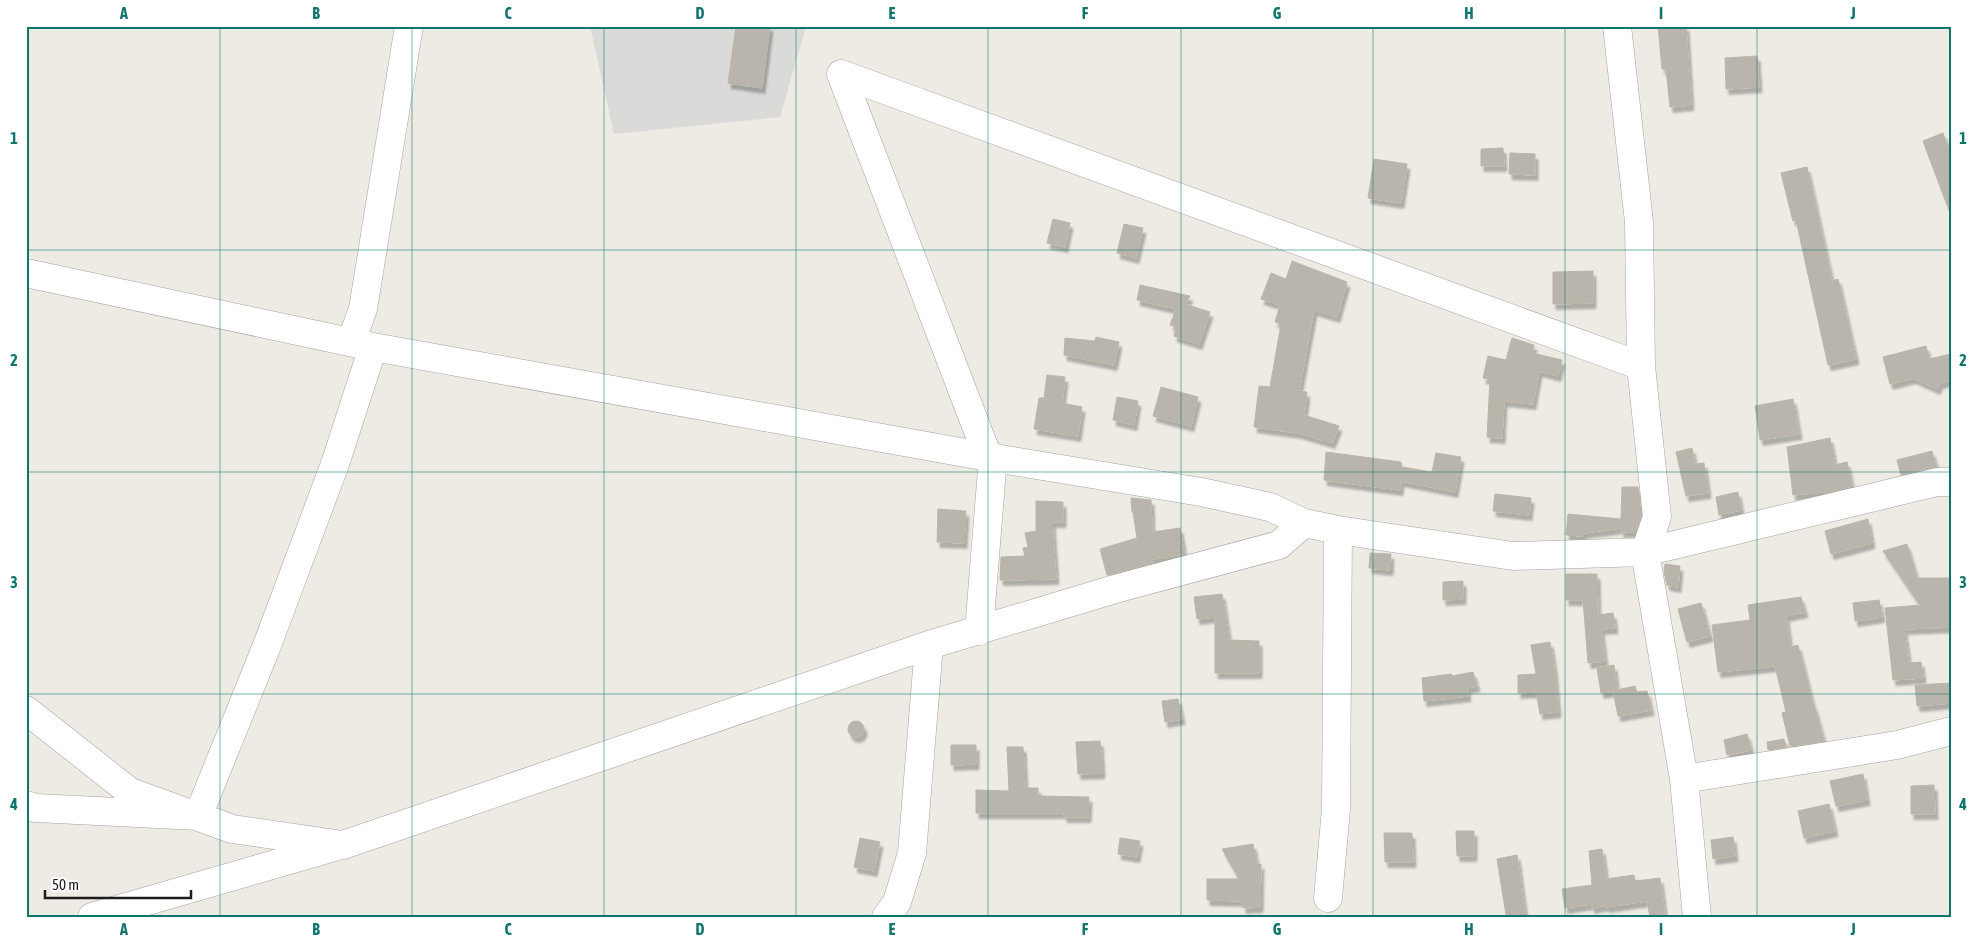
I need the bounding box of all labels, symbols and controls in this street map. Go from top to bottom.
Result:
text: A [119,4,128,22]
text: B [312,4,320,22]
text: C [504,4,512,22]
text: D [696,4,705,22]
text: E [889,4,896,22]
text: F [1082,4,1089,22]
text: G [1273,4,1282,22]
text: H [1464,4,1474,22]
text: I [1659,4,1663,22]
text: J [1849,4,1856,22]
text: 1 [10,129,18,147]
text: 1 [1959,129,1967,147]
text: 2 [10,351,18,369]
text: 2 [1959,351,1967,369]
text: 3 [10,573,18,591]
text: 3 [1959,573,1967,591]
text: 4 [9,795,18,813]
text: 4 [1958,795,1967,813]
scale bar [45,868,191,900]
text: 50 m [52,876,79,893]
text: A [119,920,128,938]
text: B [312,920,320,938]
text: C [504,920,512,938]
text: D [696,920,705,938]
text: E [889,920,896,938]
text: F [1082,920,1089,938]
text: G [1273,920,1282,938]
text: H [1464,920,1474,938]
text: I [1659,920,1663,938]
text: J [1849,920,1856,938]

